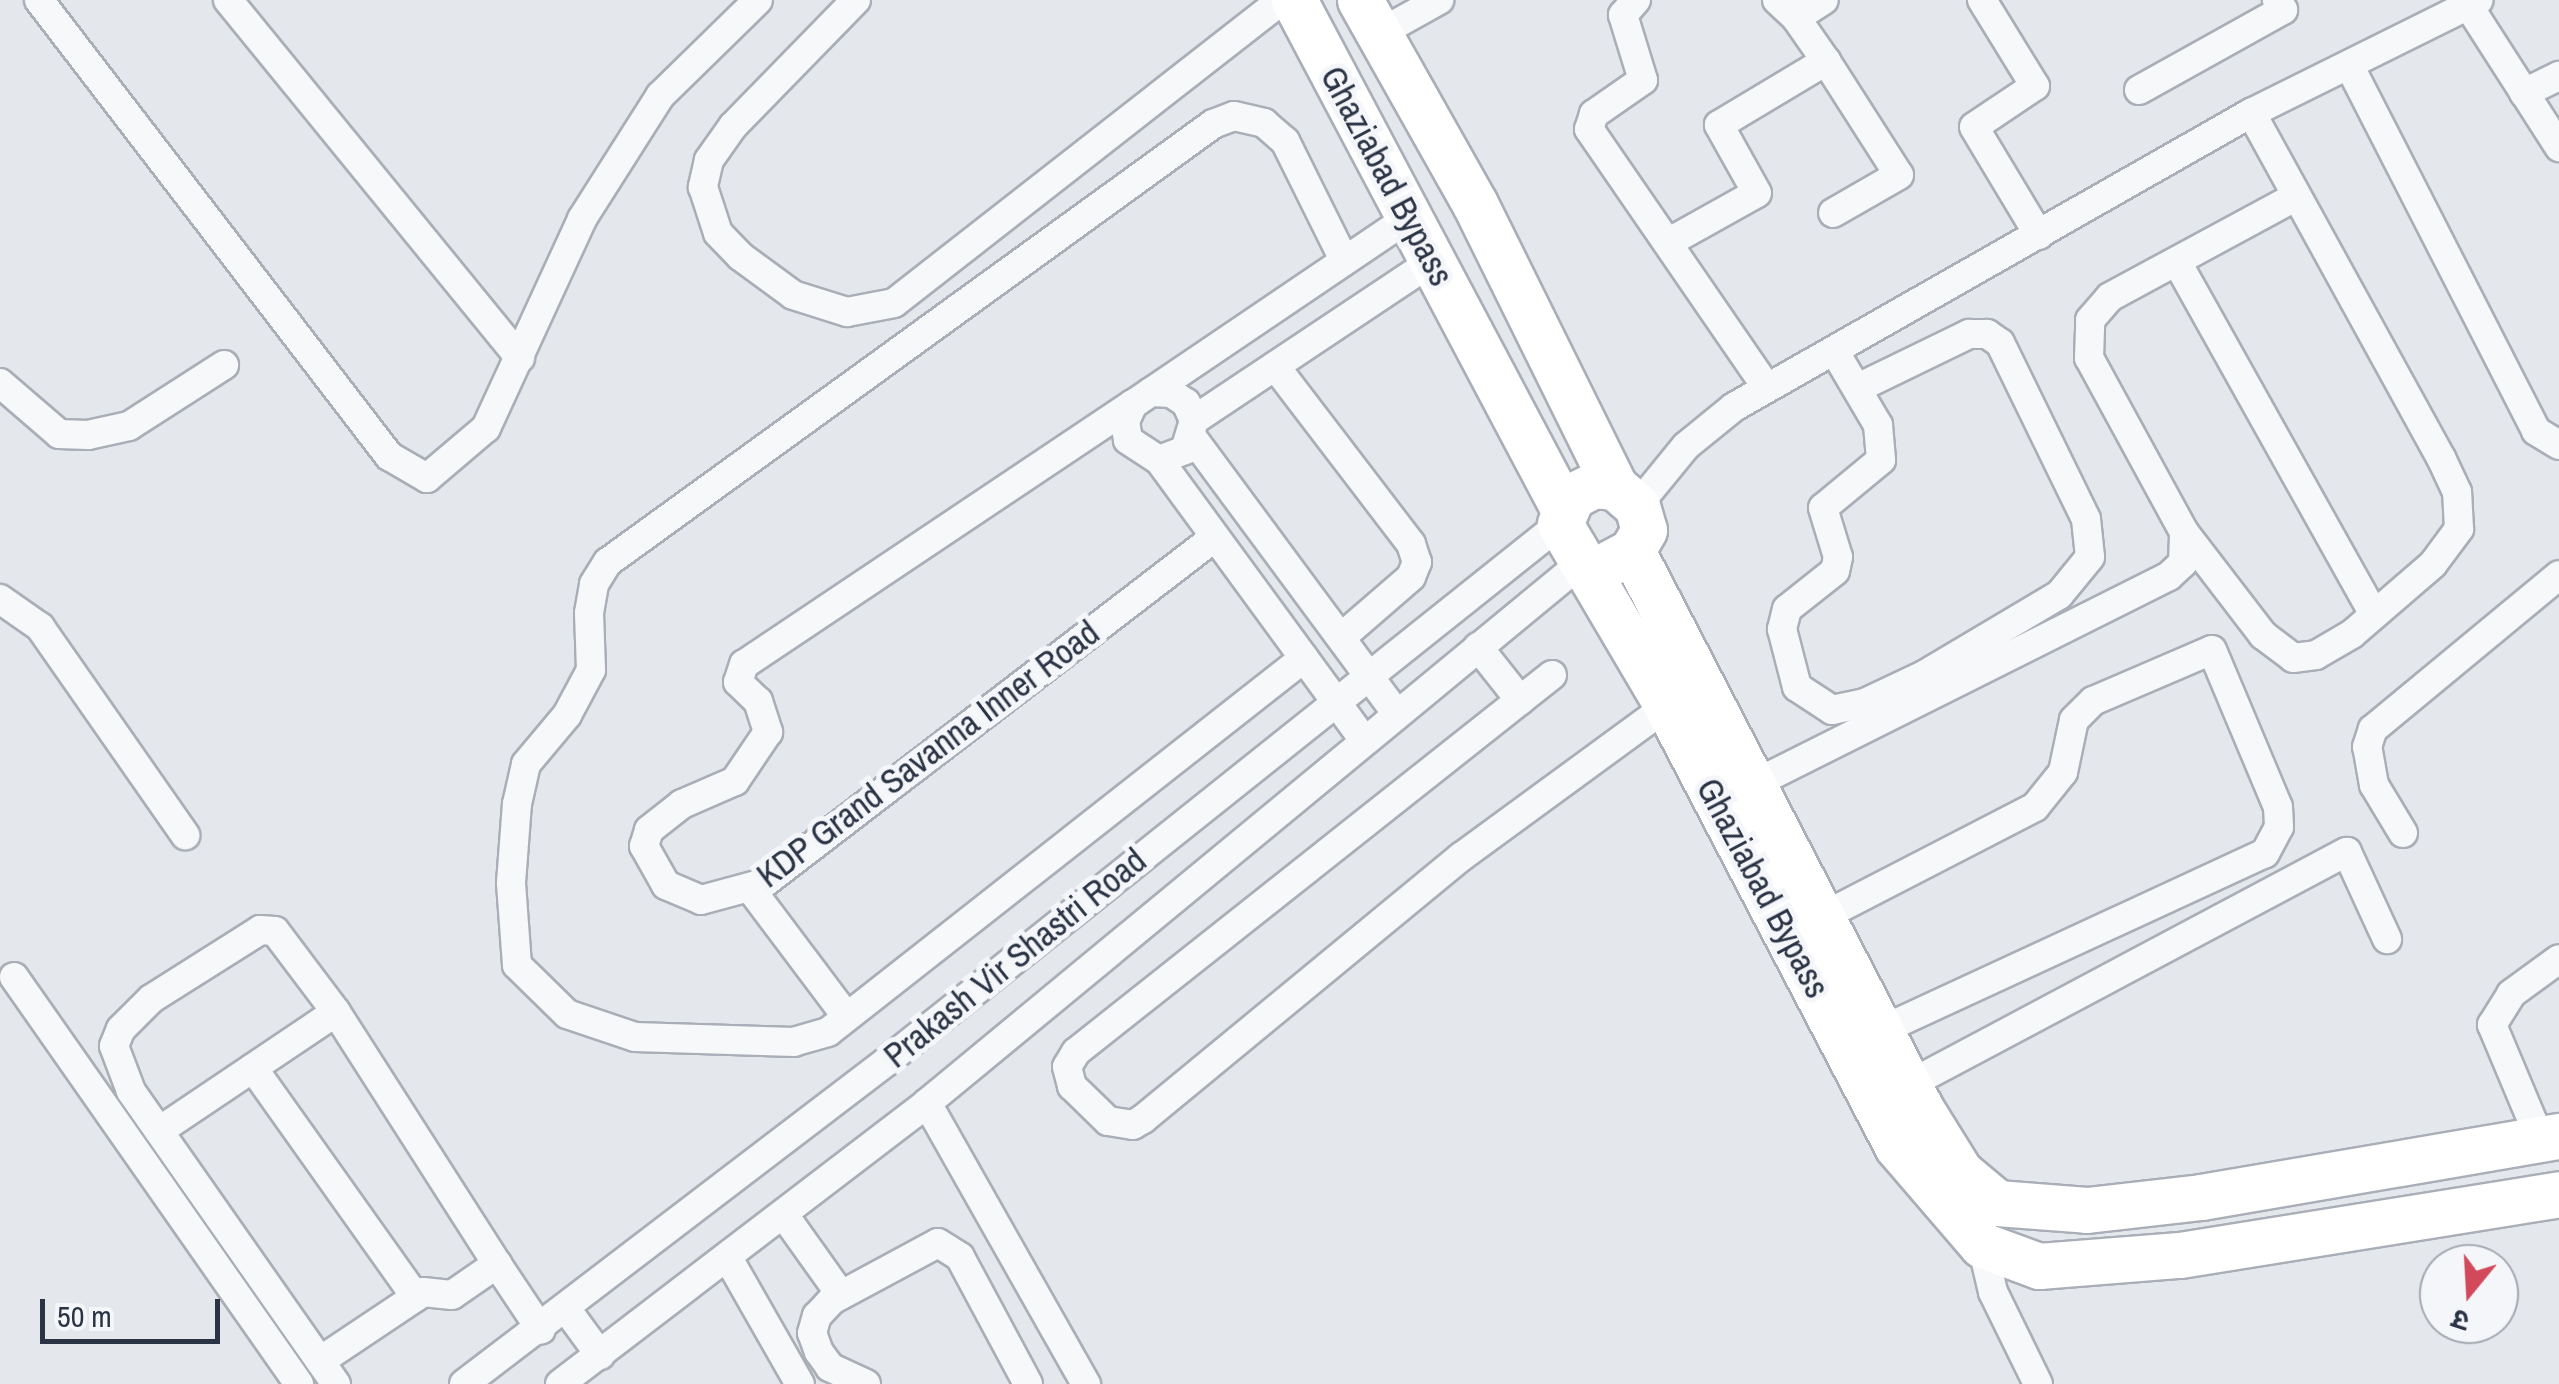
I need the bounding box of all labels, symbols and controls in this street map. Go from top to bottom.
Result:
street label: Ghaziabad Bypass [1312,59,1462,293]
street label: KDP Grand Savanna Inner Road [748,611,1108,897]
street label: Ghaziabad Bypass [1688,771,1838,1005]
street label: Prakash Vir Shastri Road [876,839,1154,1077]
north arrow [2419,1244,2519,1344]
scale bar [45,1279,225,1341]
text: 50 m [57,1296,112,1336]
text: उ [2447,1300,2474,1341]

